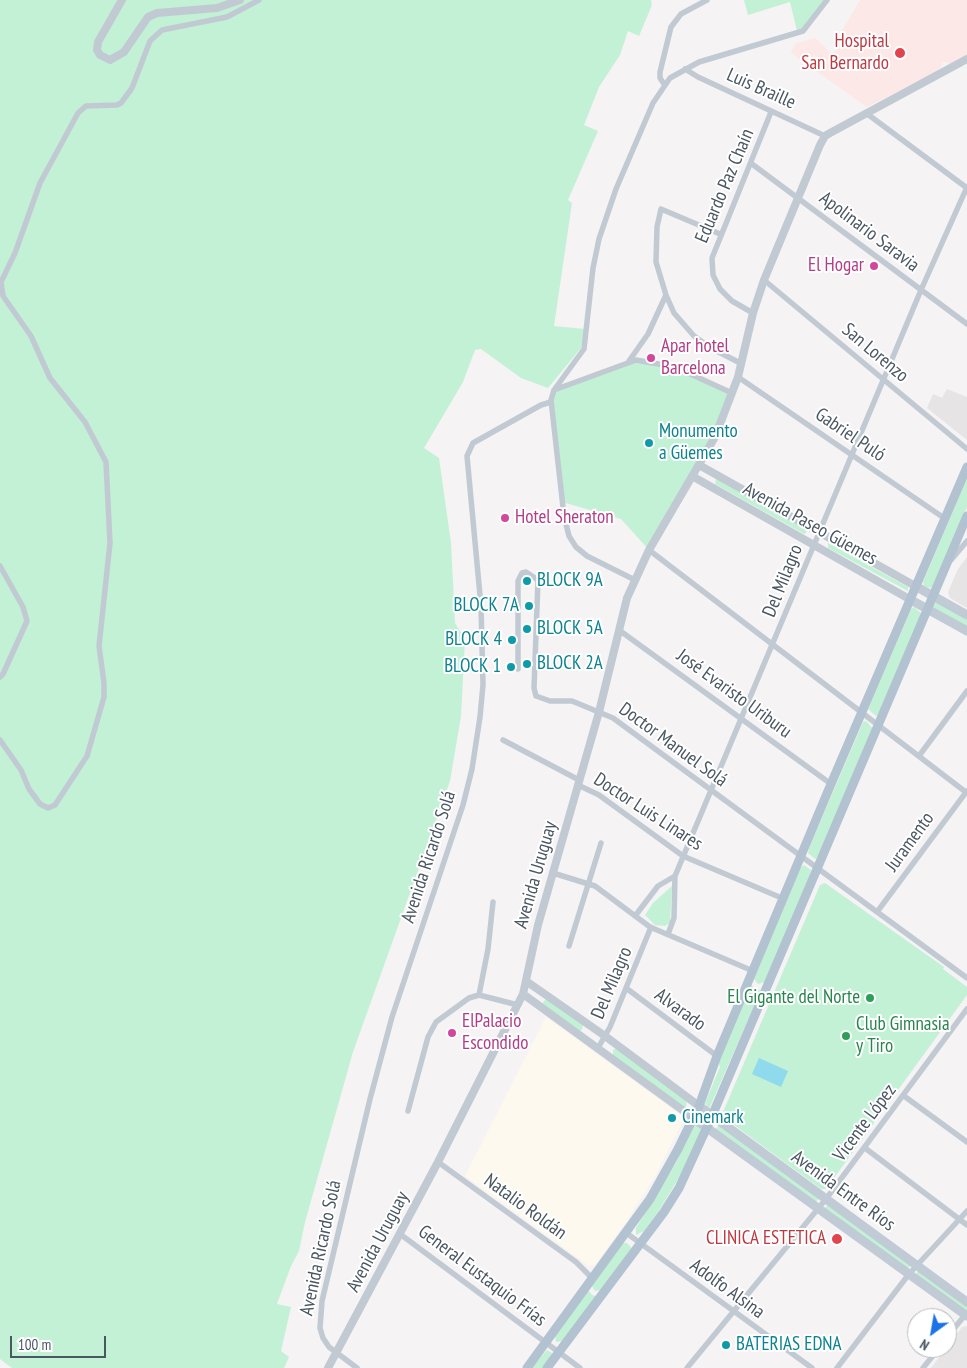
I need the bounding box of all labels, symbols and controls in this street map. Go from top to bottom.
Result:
place label: Hospital San Bernardo [801,31,889,75]
marker: Hospital San Bernardo [893,46,907,60]
street label: Luis Braille [723,64,799,114]
street label: Eduardo Paz Chaín [691,126,759,246]
street label: Apolinario Saravia [815,187,923,277]
place label: El Hogar [808,255,864,277]
marker: El Hogar [868,260,880,272]
street label: San Lorenzo [837,319,913,387]
place label: Apar hotel Barcelona [661,336,729,380]
marker: Apar hotel Barcelona [645,352,657,364]
street label: Gabriel Puló [811,403,889,467]
place label: Monumento a Güemes [659,421,738,465]
marker: Monumento a Güemes [643,437,655,449]
street label: Avenida Paseo Güemes [739,478,881,570]
place label: Hotel Sheraton [515,507,614,529]
marker: Hotel Sheraton [499,512,511,524]
street label: Del Milagro [758,541,808,621]
place label: BLOCK 9A [537,570,603,592]
marker: BLOCK 9A [521,575,533,587]
place label: BLOCK 7A [454,595,519,617]
marker: BLOCK 7A [523,600,535,612]
place label: BLOCK 5A [537,618,603,640]
marker: BLOCK 5A [521,623,533,635]
place label: BLOCK 4 [445,629,502,651]
marker: BLOCK 4 [506,634,518,646]
street label: José Evaristo Uriburu [672,645,796,743]
place label: BLOCK 2A [537,653,603,675]
place label: BLOCK 1 [444,656,501,678]
marker: BLOCK 2A [521,658,533,670]
marker: BLOCK 1 [505,661,517,673]
street label: Doctor Manuel Solá [614,698,732,792]
street label: Doctor Luis Linares [589,768,707,856]
street label: Avenida Ricardo Solá [397,788,461,926]
street label: Juramento [881,808,939,876]
street label: Avenida Uruguay [510,819,562,931]
street label: Del Milagro [587,943,637,1023]
street label: Alvarado [650,984,710,1036]
place label: El Gigante del Norte [727,987,860,1009]
marker: El Gigante del Norte [864,992,876,1004]
place label: ElPalacio Escondido [462,1011,528,1055]
place label: Club Gimnasia y Tiro [856,1014,950,1058]
marker: ElPalacio Escondido [446,1027,458,1039]
marker: Club Gimnasia y Tiro [840,1030,852,1042]
street label: Vicente López [829,1080,901,1166]
place label: Cinemark [682,1107,744,1129]
marker: Cinemark [666,1112,678,1124]
street label: Avenida Entre Ríos [787,1146,899,1236]
street label: Natalio Roldán [479,1169,571,1245]
street label: Avenida Ricardo Solá [296,1178,346,1318]
street label: Avenida Uruguay [342,1188,414,1296]
street label: General Eustaquio Frías [414,1220,550,1332]
place label: CLINICA ESTETICA [706,1228,826,1250]
marker: CLINICA ESTETICA [830,1232,844,1246]
street label: Adolfo Alsina [685,1254,769,1324]
north arrow [907,1308,957,1358]
scale bar [12,1326,109,1358]
place label: BATERIAS EDNA [736,1334,842,1356]
text: 100 m [18,1335,51,1354]
text: N [917,1335,933,1355]
marker: BATERIAS EDNA [720,1339,732,1351]

